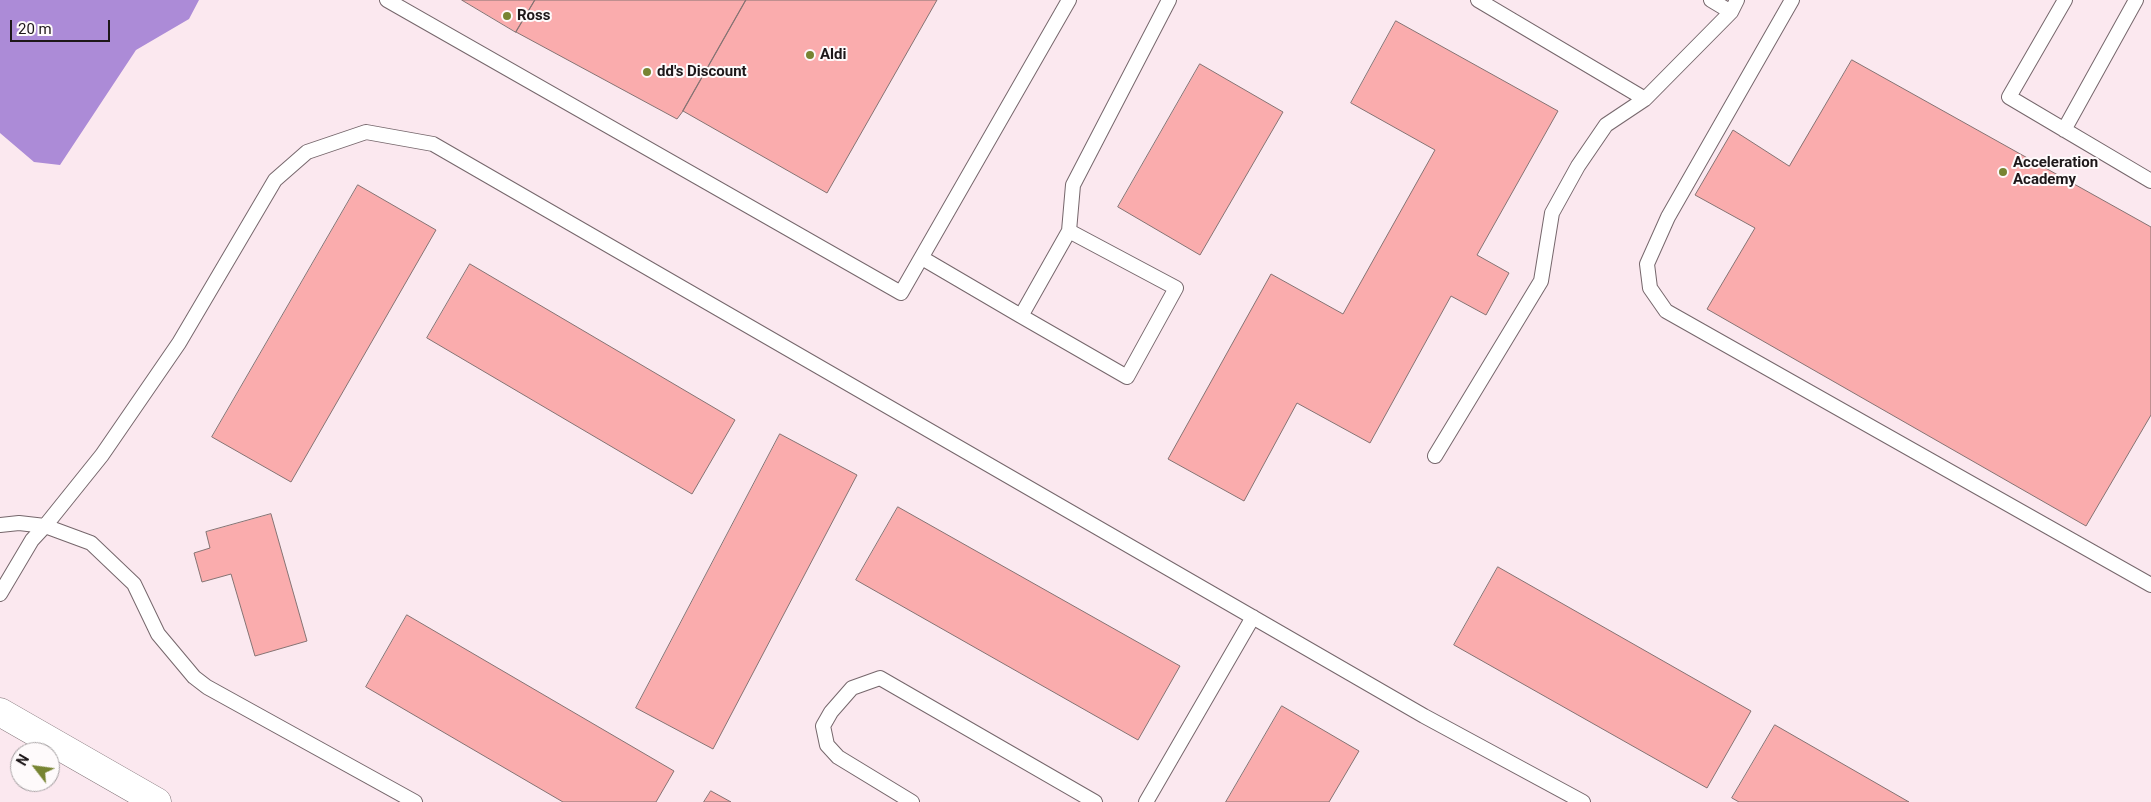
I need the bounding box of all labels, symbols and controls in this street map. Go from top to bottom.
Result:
place label: Ross [517,7,550,25]
scale bar [12,10,112,42]
marker: Ross [501,10,513,22]
text: 20 m [18,20,52,38]
place label: Aldi [820,46,846,64]
marker: Aldi [804,49,816,61]
place label: dd's Discount [657,63,747,81]
marker: dd's Discount [641,66,653,78]
place label: Acceleration Academy [2013,154,2098,189]
marker: Acceleration Academy [1997,166,2009,178]
north arrow [10,742,60,792]
text: N [13,752,32,768]

